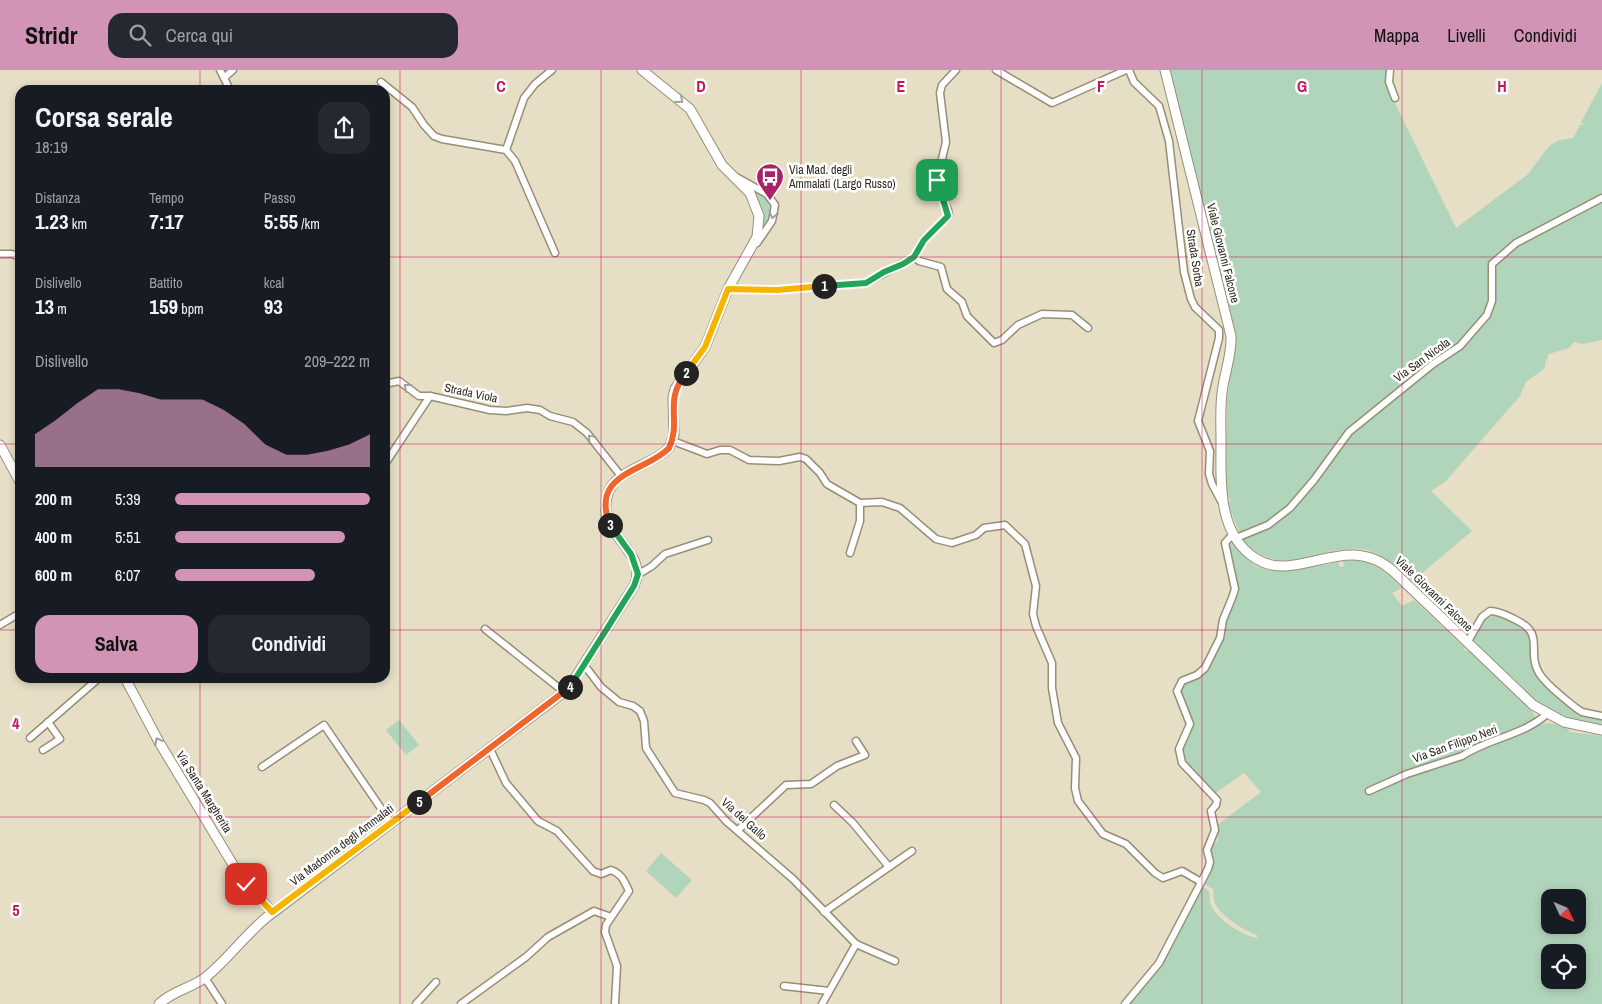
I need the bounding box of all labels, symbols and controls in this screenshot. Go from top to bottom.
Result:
search box [108,13,458,58]
text: Stridr [25,19,78,51]
icon: search [126,21,154,49]
text: Cerca qui [166,22,233,48]
text: Mappa [1374,23,1419,48]
text: Livelli [1447,23,1486,48]
text: Condividi [1514,23,1577,48]
text: C [496,75,506,97]
text: D [696,75,706,97]
text: E [897,75,906,97]
text: F [1097,75,1105,97]
text: G [1297,75,1307,97]
text: H [1497,75,1507,97]
one-way arrow [675,95,684,104]
text: Corsa serale [35,98,173,136]
button: share [318,102,370,154]
text: 18:19 [35,136,68,158]
pin [916,159,958,201]
bus stop icon: Via Mad. degli Ammalati (Largo Russo) [755,162,785,201]
place label: Via Mad. degli Ammalati (Largo Russo) [788,162,896,192]
icon: arrive [923,166,951,194]
text: Distanza [35,189,80,207]
text: Tempo [149,189,184,207]
text: Passo [264,189,296,207]
street label: Viale Giovanni Falcone [1203,201,1243,305]
text: 1.23 [35,207,69,236]
text: 7:17 [149,207,184,236]
text: 5:55 [264,207,298,236]
one-way arrow [768,211,779,220]
text: km [69,215,87,233]
text: /km [298,215,320,233]
street label: Strada Sorba [1183,228,1208,288]
text: Dislivello [35,274,82,292]
text: Battito [149,274,183,292]
text: kcal [264,274,284,292]
pin: 1 [812,274,836,298]
text: 1 [821,277,828,295]
text: 13 [35,292,54,321]
text: 159 [149,292,178,321]
text: 93 [264,292,283,321]
text: m [54,300,67,318]
text: bpm [178,300,204,318]
street label: Via San Nicola [1391,334,1454,386]
text: Dislivello [35,350,88,372]
text: 209–222 m [304,350,370,372]
pin: 2 [674,360,698,386]
text: 2 [683,364,690,382]
street label: Strada Viola [443,380,500,407]
one-way arrow [403,384,413,393]
one-way arrow [587,434,596,443]
text: 200 m [35,488,72,510]
text: 5:39 [115,488,141,510]
pin: 3 [598,512,622,538]
text: 3 [607,516,614,534]
text: 400 m [35,526,72,548]
text: 5:51 [115,526,141,548]
street label: Viale Giovanni Falcone [1392,553,1476,635]
text: 600 m [35,564,72,586]
text: 6:07 [115,564,141,586]
button: Salva [35,615,198,673]
button: Condividi [208,615,370,673]
pin: 4 [558,674,582,700]
text: 4 [567,678,574,696]
text: 4 [12,712,20,734]
street label: Via San Filippo Neri [1410,721,1500,767]
one-way arrow [155,738,165,747]
street label: Via Santa Margherita [172,748,236,836]
pin: 5 [406,790,432,814]
text: 5 [416,793,423,811]
street label: Via del Gallo [718,794,770,844]
street label: Via Madonna degli Ammalati [287,801,397,889]
pin [225,863,267,905]
icon: check [232,870,260,898]
north arrow [1541,889,1586,934]
map controls [1541,889,1586,989]
text: 5 [12,899,20,921]
button: locate [1541,944,1586,989]

